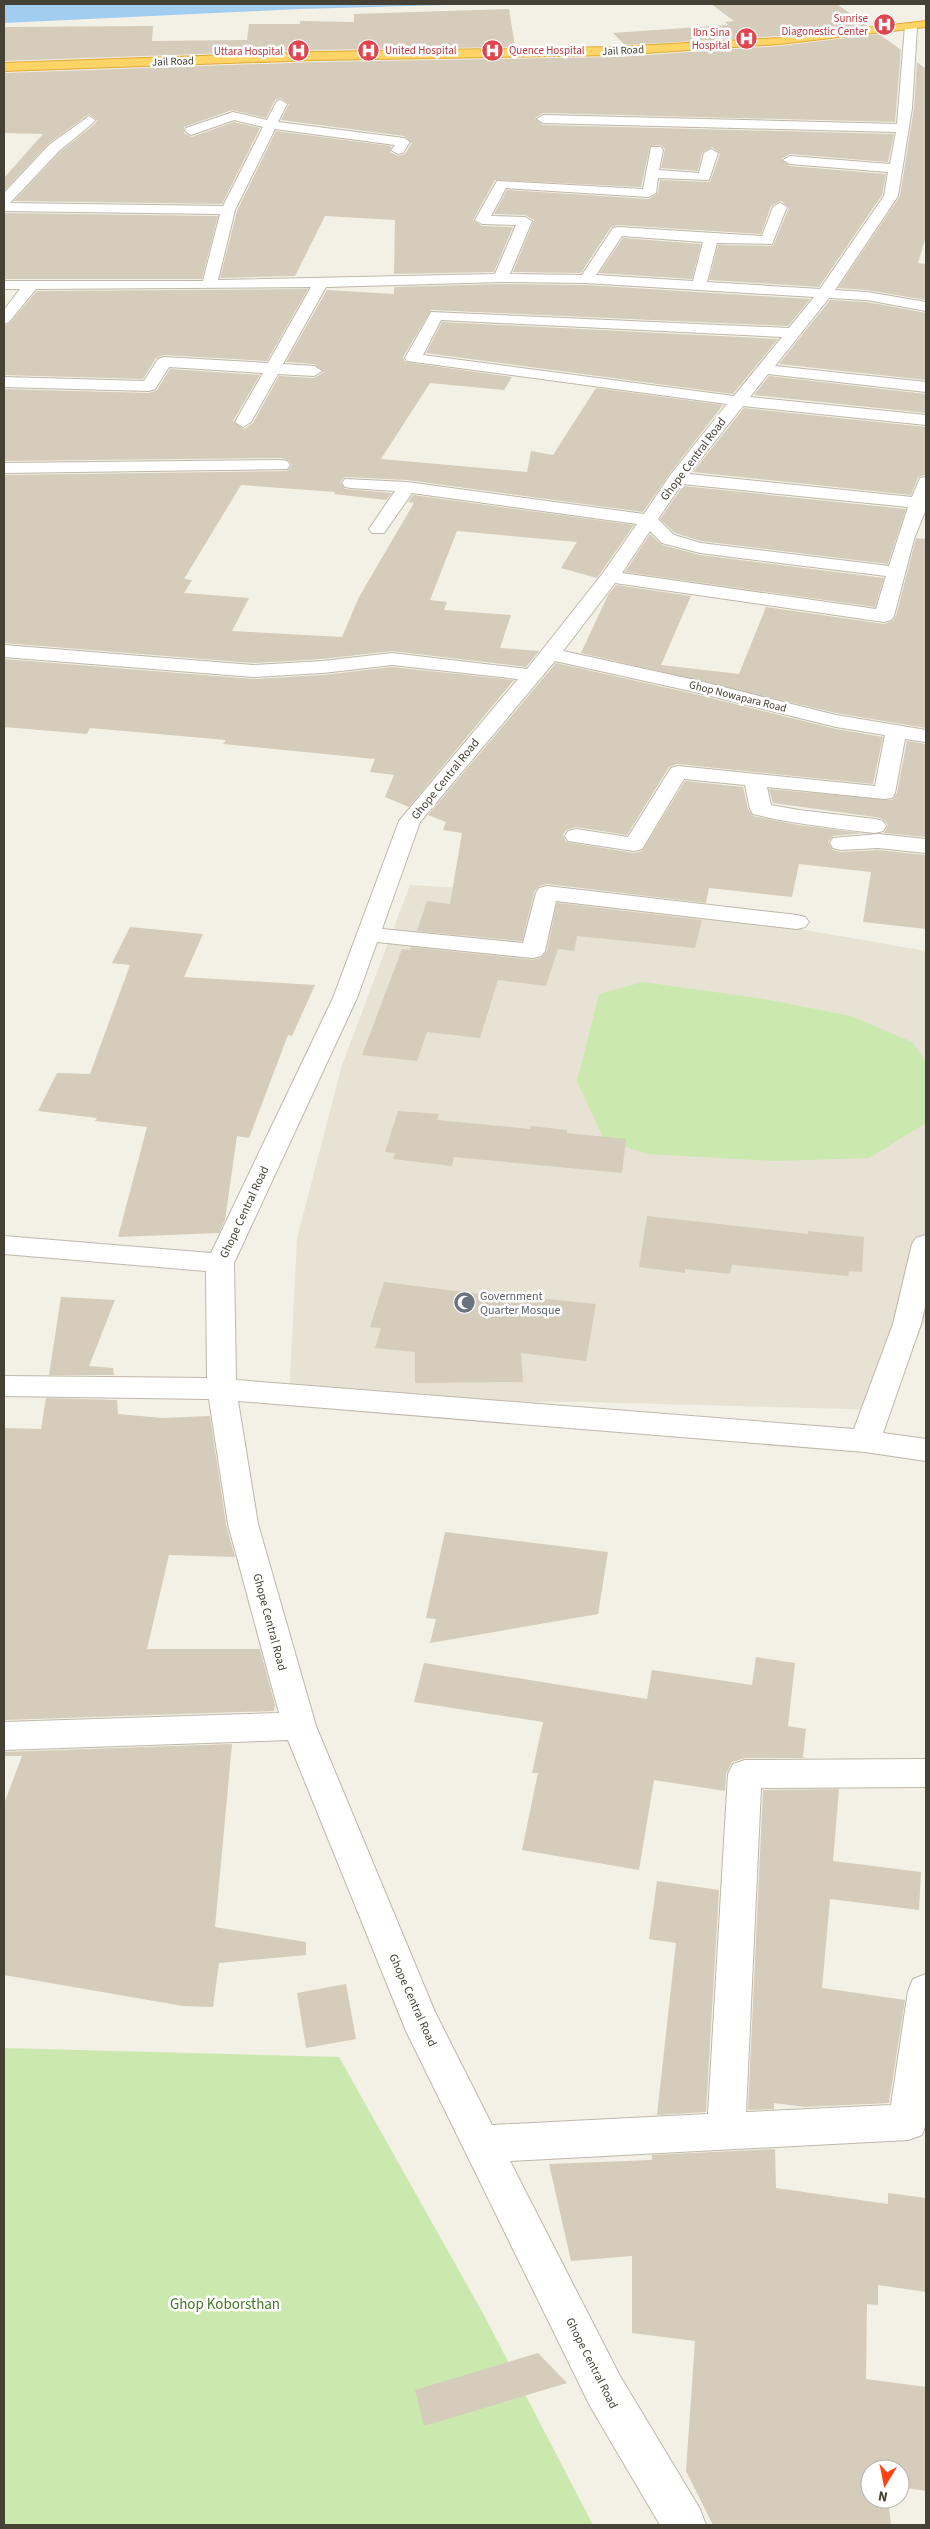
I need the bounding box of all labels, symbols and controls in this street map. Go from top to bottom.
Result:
place label: Sunrise Diagonestic Center [782,11,869,39]
hospital icon: Sunrise Diagonestic Center [872,12,896,36]
place label: Ibn Sina Hospital [692,25,730,53]
hospital icon: Ibn Sina Hospital [734,26,758,50]
hospital icon: United Hospital [357,38,381,62]
hospital icon: Quence Hospital [481,38,505,62]
hospital icon: Uttara Hospital [287,39,311,63]
street label: Jail Road [602,42,644,59]
place label: United Hospital [385,43,457,58]
place label: Quence Hospital [509,43,585,58]
place label: Uttara Hospital [214,44,283,59]
street label: Jail Road [152,53,194,70]
street label: Ghope Central Road [657,414,730,504]
street label: Ghop Nowapara Road [688,677,788,716]
street label: Ghope Central Road [407,735,483,824]
street label: Ghope Central Road [216,1163,273,1261]
place label: Government Quarter Mosque [480,1288,561,1319]
mosque icon: Government Quarter Mosque [452,1291,476,1315]
street label: Ghope Central Road [248,1572,291,1673]
street label: Ghope Central Road [384,1951,441,2049]
park label: Ghop Koborsthan [170,2294,280,2315]
street label: Ghope Central Road [561,2315,622,2412]
north arrow [860,2459,910,2509]
text: N [877,2485,889,2506]

